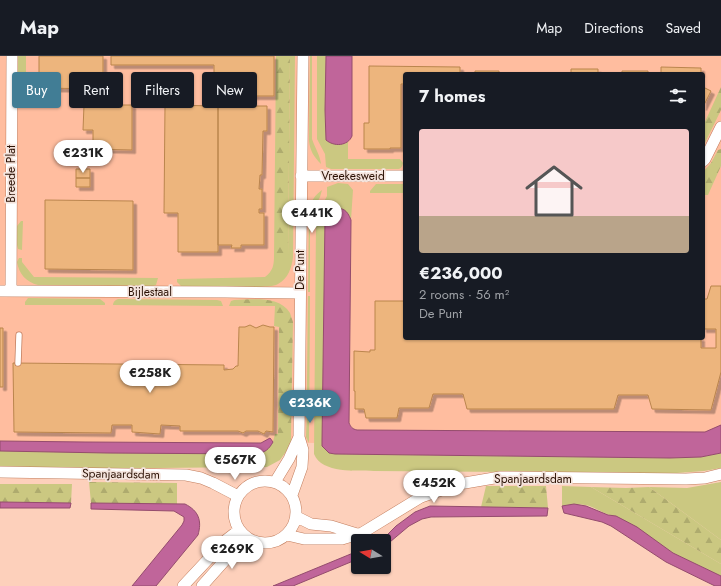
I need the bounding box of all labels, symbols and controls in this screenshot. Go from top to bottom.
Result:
text: Map [20,14,59,41]
text: Map [536,18,562,38]
text: Directions [584,18,644,38]
text: Saved [666,18,701,38]
chip: Buy [12,72,61,108]
chip: Rent [69,72,123,108]
chip: Filters [131,72,194,108]
chip: New [202,72,257,108]
text: 7 homes [419,84,486,108]
icon: filters [667,85,689,107]
pin: €231K [55,140,111,174]
text: €231K [63,143,103,162]
street label: Breede Plat [2,145,20,203]
icon: home [518,155,590,227]
street label: Vreekesweid [321,167,385,185]
pin: €441K [284,200,340,234]
text: €441K [291,203,333,222]
street label: De Punt [291,250,309,290]
text: €236,000 [419,261,503,285]
street label: Bijlestaal [128,283,172,301]
text: 2 rooms · 56 m² [419,285,509,304]
text: De Punt [419,304,462,323]
pin: €258K [122,360,178,394]
text: €258K [129,363,171,382]
pin: €236K [282,390,338,424]
text: €236K [289,393,331,412]
pin: €567K [207,447,263,481]
text: €567K [214,450,256,469]
street label: Spanjaardsdam [82,464,160,484]
pin: €452K [406,470,462,504]
street label: Spanjaardsdam [494,470,572,488]
text: €452K [412,473,456,492]
north arrow [351,534,391,574]
map controls [351,534,391,574]
pin: €269K [204,536,260,570]
text: €269K [210,539,254,558]

